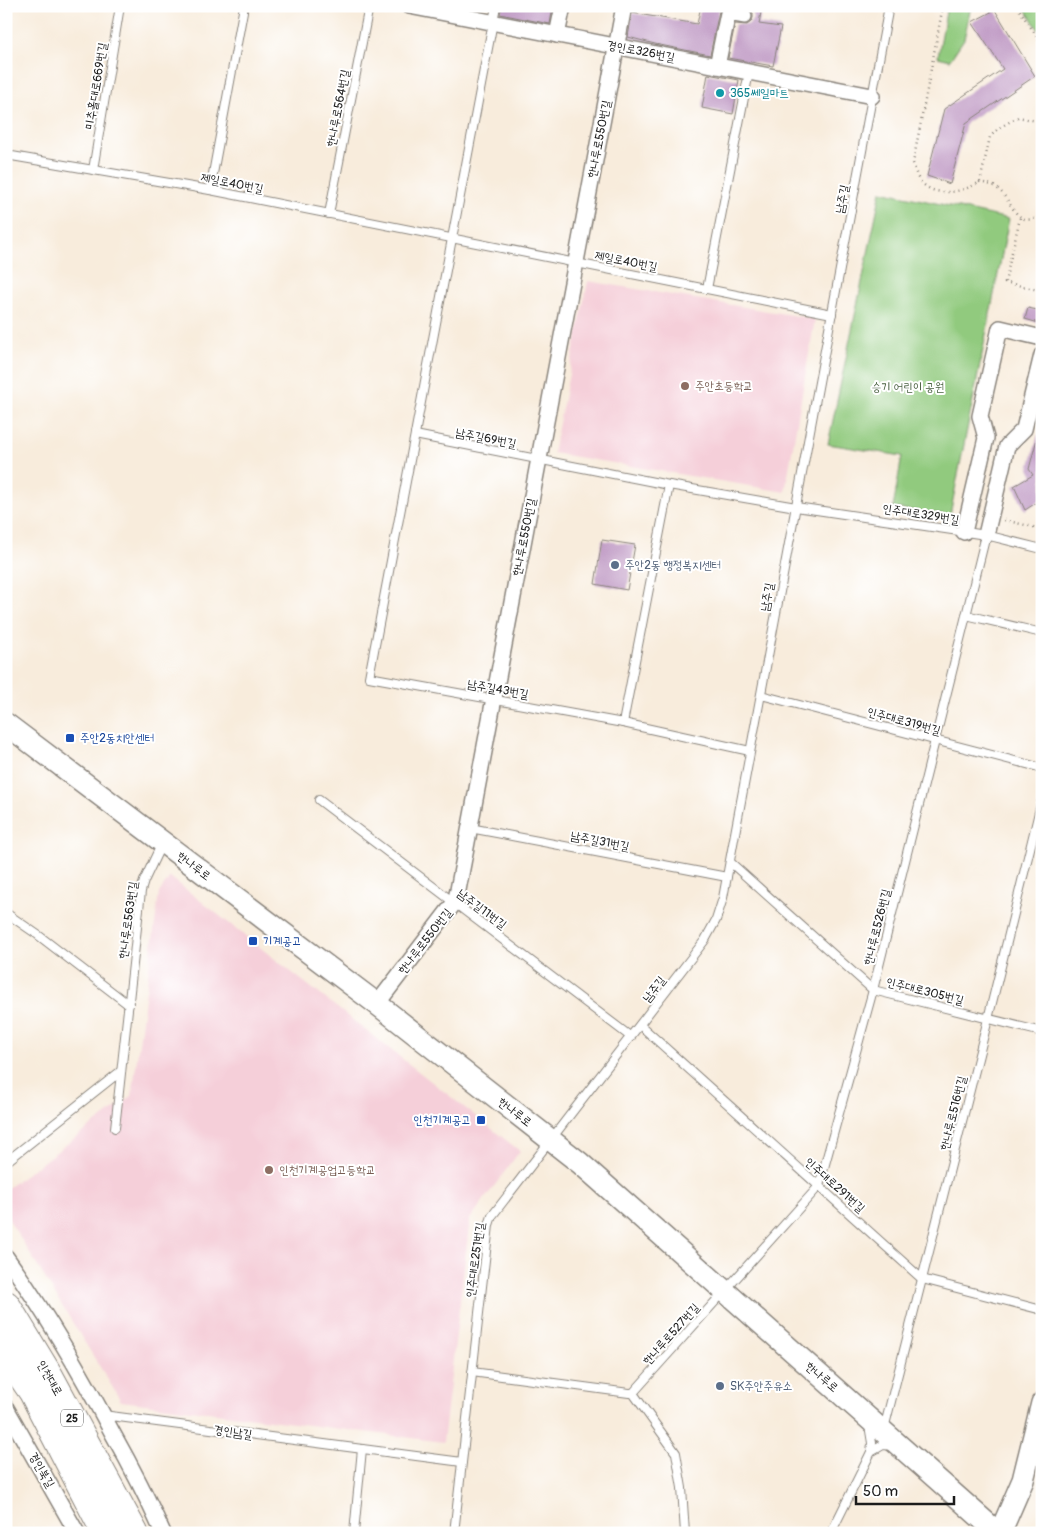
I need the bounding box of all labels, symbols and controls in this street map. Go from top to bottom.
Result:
street label: 경인로326번길 [606,38,676,65]
street label: 미추홀대로669번길 [82,41,111,131]
street label: 한나루로564번길 [324,68,353,148]
place label: 365쎄일마트 [730,86,789,101]
marker: 365쎄일마트 [714,87,726,99]
street label: 한나루로550번길 [585,98,614,179]
street label: 제일로40번길 [199,170,265,197]
street label: 남주길 [832,183,853,215]
street label: 제일로40번길 [593,248,659,275]
place label: 주안초등학교 [695,379,753,394]
marker: 주안초등학교 [679,380,691,392]
park label: 승기 어린이 공원 [872,380,944,395]
street label: 남주길69번길 [454,425,518,452]
street label: 한나루로550번길 [510,496,539,577]
street label: 인주대로329번길 [881,501,961,528]
place label: 주안2동 행정복지센터 [625,558,721,573]
marker: 주안2동 행정복지센터 [609,559,621,571]
street label: 남주길 [758,581,777,613]
street label: 남주길43번길 [466,677,530,702]
street label: 인주대로319번길 [865,704,943,739]
place label: 주안2동치안센터 [80,731,154,746]
marker: 주안2동치안센터 [64,732,76,744]
street label: 남주길31번길 [569,828,631,855]
street label: 한나루로 [174,849,214,884]
street label: 한나루로563번길 [116,880,141,960]
street label: 남주길11번길 [454,886,510,933]
street label: 한나루로526번길 [861,887,894,967]
street label: 한나루로550번길 [395,905,456,977]
place label: 기계공고 [263,934,302,949]
marker: 기계공고 [247,935,259,947]
street label: 남주길 [640,973,669,1005]
street label: 인주대로305번길 [885,975,966,1008]
street label: 한나루로516번길 [937,1074,970,1152]
street label: 한나루로 [495,1095,535,1130]
place label: 인천기계공고 [413,1113,471,1128]
marker: 인천기계공고 [475,1114,487,1126]
street label: 인주대로291번길 [802,1155,868,1216]
place label: 인천기계공업고등학교 [279,1163,376,1178]
marker: 인천기계공업고등학교 [263,1164,275,1176]
street label: 인주대로251번길 [463,1221,488,1299]
street label: 한나루로527번길 [640,1300,703,1368]
street label: 인천대로 [33,1358,66,1399]
street label: 한나루로 [802,1359,841,1396]
place label: SK주안주유소 [730,1379,793,1394]
marker: SK주안주유소 [714,1380,726,1392]
road number: 25 [61,1410,83,1426]
street label: 경인남길 [213,1422,253,1443]
street label: 경인북길 [25,1450,58,1491]
scale bar [856,1474,953,1506]
text: 50 m [863,1482,898,1501]

